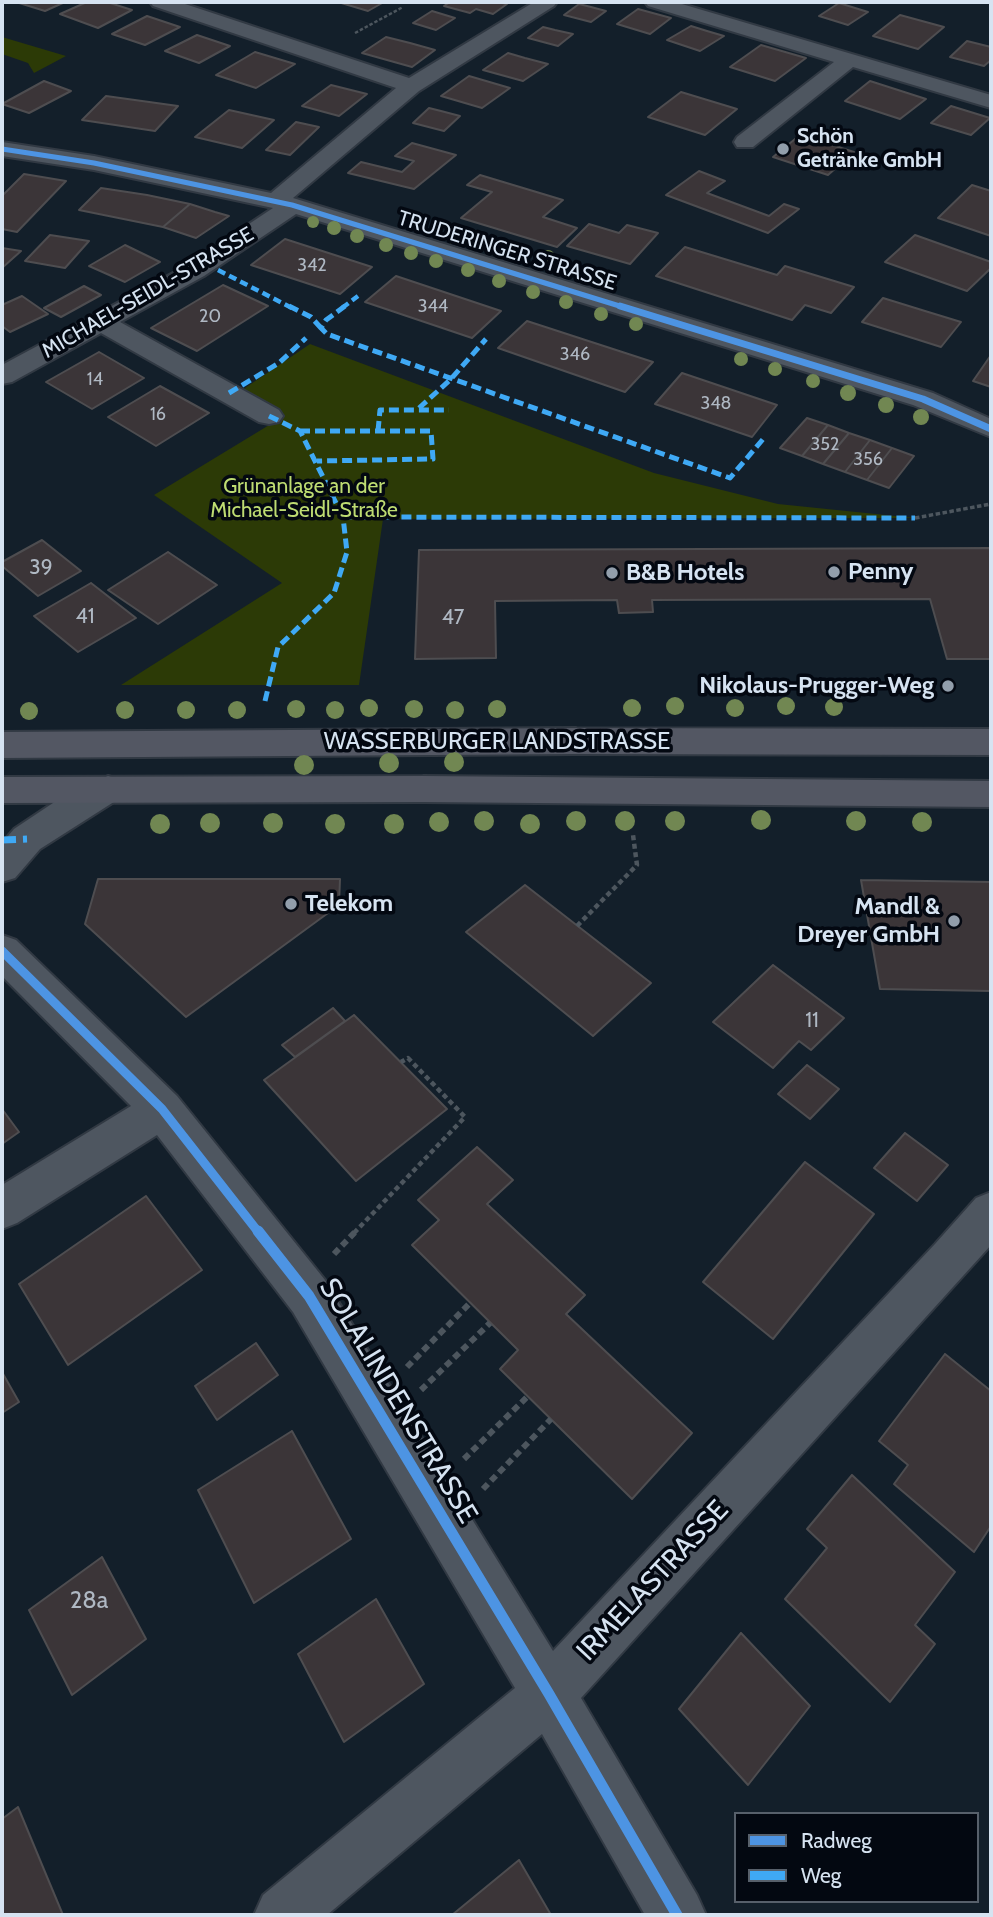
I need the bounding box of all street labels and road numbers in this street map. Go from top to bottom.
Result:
street label: TRUDERINGER STRASSE [395,206,619,296]
street label: MICHAEL-SEIDL-STRASSE [38,222,258,364]
street label: WASSERBURGER LANDSTRASSE [324,728,670,756]
street label: SOLALINDENSTRASSE [312,1273,484,1529]
street label: IRMELASTRASSE [570,1494,736,1668]

